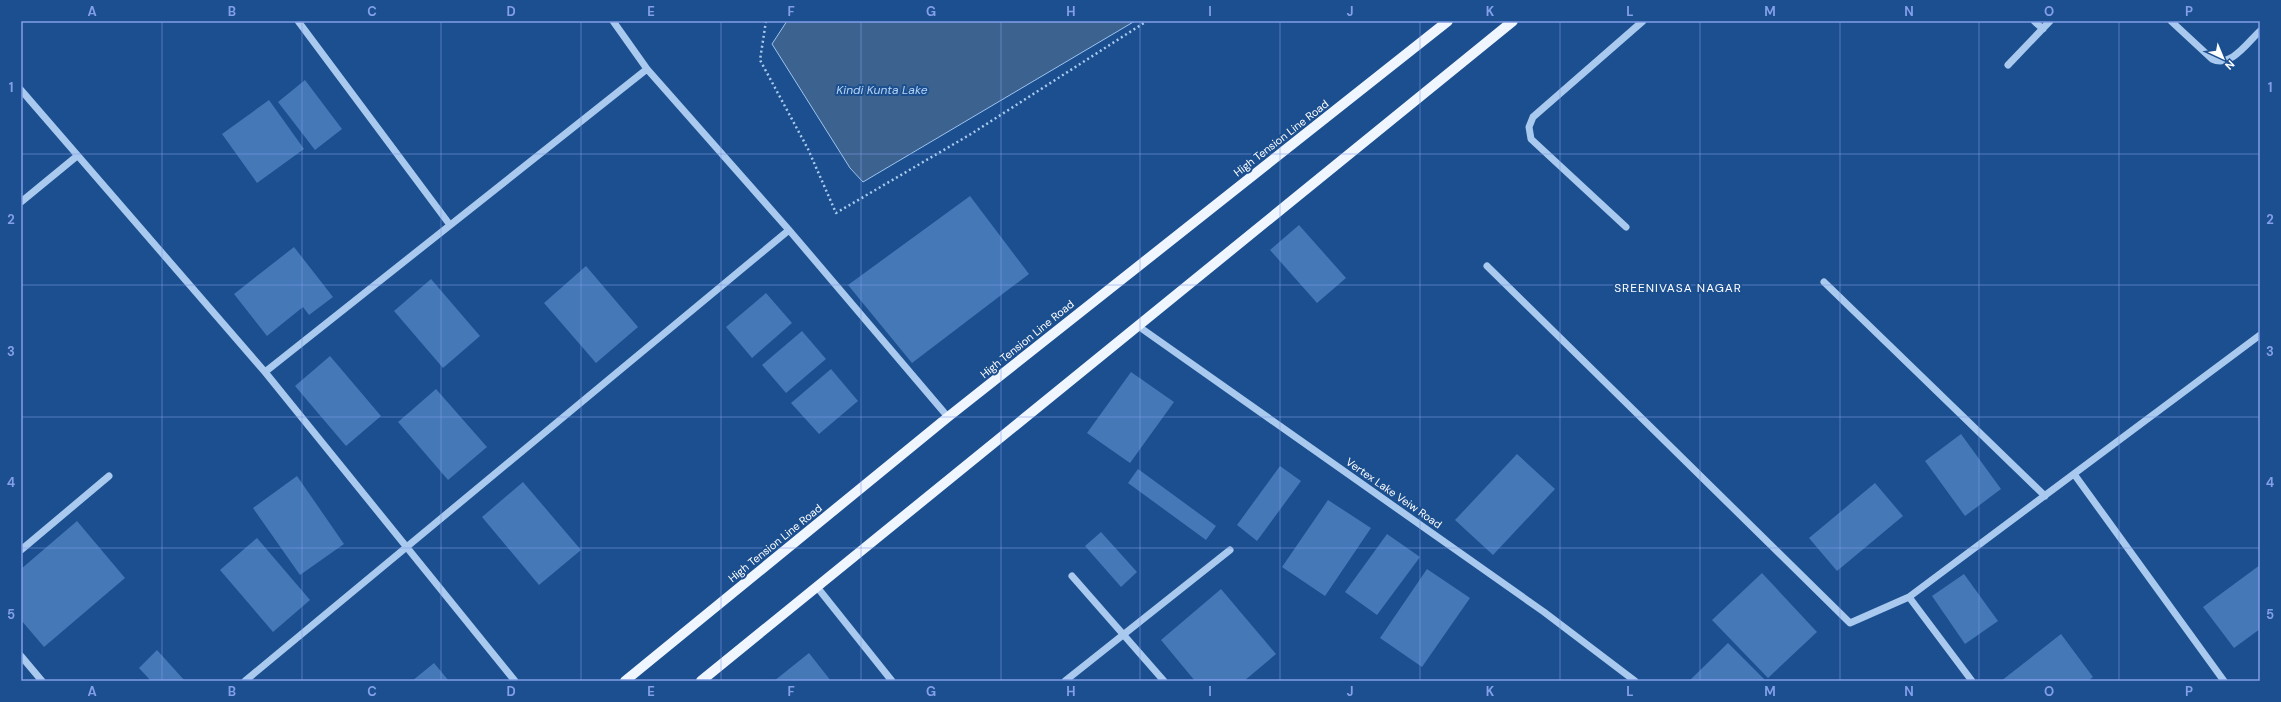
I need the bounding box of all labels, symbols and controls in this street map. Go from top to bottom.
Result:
text: A [87,3,97,20]
text: B [228,3,236,20]
text: C [367,3,377,20]
text: D [506,3,516,20]
text: E [647,3,655,20]
text: F [787,3,795,20]
text: G [926,3,936,20]
text: H [1066,3,1076,20]
text: I [1208,3,1212,20]
text: J [1346,3,1354,20]
text: K [1486,3,1495,20]
text: L [1626,3,1634,20]
text: M [1764,3,1776,20]
text: N [1904,3,1914,20]
text: O [2044,3,2054,20]
text: P [2185,3,2193,20]
north arrow [2203,38,2243,78]
text: N [2222,57,2238,73]
text: 1 [9,79,13,96]
text: 1 [2268,79,2272,96]
water label: Kindi Kunta Lake [836,82,928,98]
street label: High Tension Line Road [1231,96,1331,179]
text: 2 [7,211,15,228]
text: 2 [2266,211,2274,228]
district label: SREENIVASA NAGAR [1614,280,1742,296]
street label: High Tension Line Road [977,297,1077,381]
text: 3 [7,343,15,360]
text: 3 [2266,343,2274,360]
street label: Vertex Lake Veiw Road [1343,455,1445,532]
text: 4 [7,474,15,491]
text: 4 [2266,474,2274,491]
street label: High Tension Line Road [725,501,825,585]
text: 5 [7,606,15,623]
text: 5 [2266,606,2274,623]
text: A [87,683,97,700]
text: B [228,683,236,700]
text: C [367,683,377,700]
text: D [506,683,516,700]
text: E [647,683,655,700]
text: F [787,683,795,700]
text: G [926,683,936,700]
text: H [1066,683,1076,700]
text: I [1208,683,1212,700]
text: J [1346,683,1354,700]
text: K [1486,683,1495,700]
text: L [1626,683,1634,700]
text: M [1764,683,1776,700]
text: N [1904,683,1914,700]
text: O [2044,683,2054,700]
text: P [2185,683,2193,700]

